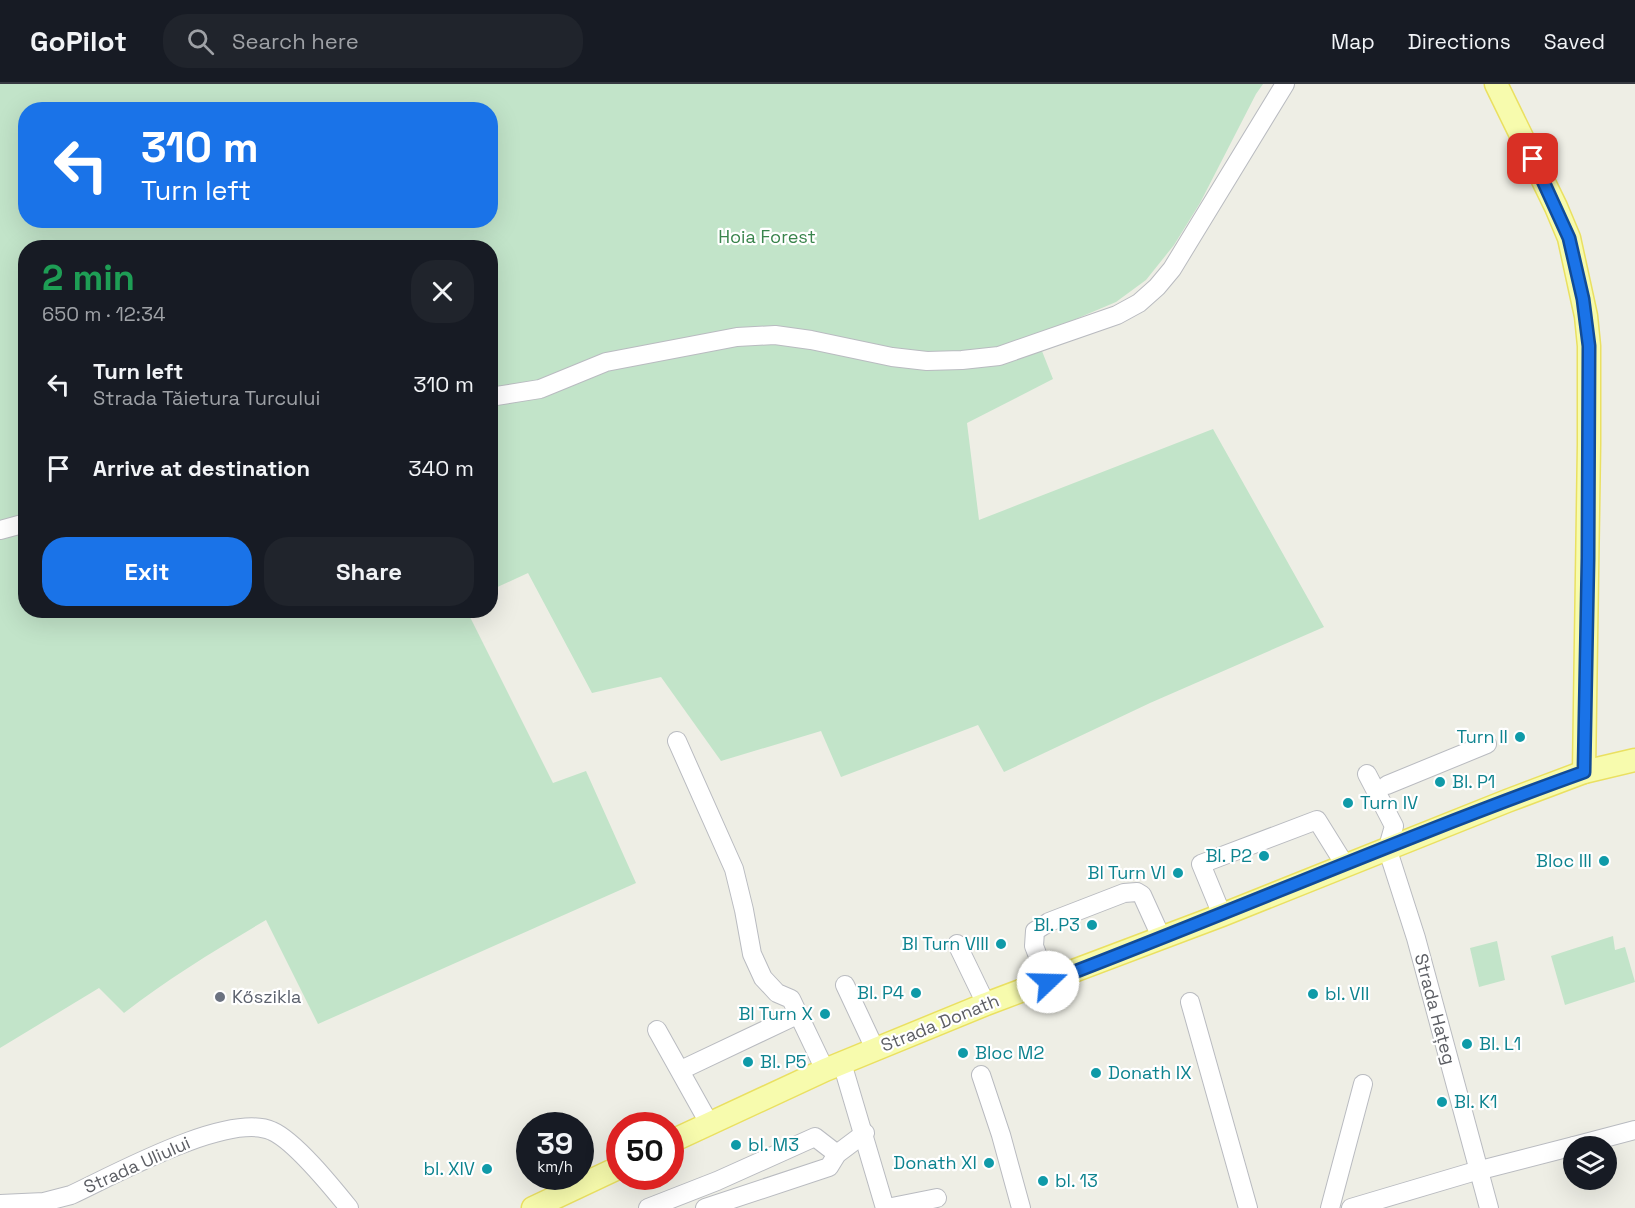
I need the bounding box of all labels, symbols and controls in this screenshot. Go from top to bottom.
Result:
search box [163,14,583,68]
text: GoPilot [30,23,127,59]
icon: search [184,25,217,58]
text: Search here [232,27,359,55]
text: Map [1331,28,1375,55]
text: Directions [1408,28,1511,55]
text: Saved [1544,28,1605,55]
text: 310 m [141,121,259,174]
icon: left [42,126,120,204]
pin [1507,133,1558,184]
icon: arrive [1516,142,1549,175]
text: Turn left [141,173,251,208]
park label: Hoia Forest [718,225,816,248]
text: 2 min [42,255,135,301]
button: close [411,260,474,323]
text: 650 m · 12:34 [42,301,165,327]
text: Turn left [93,357,183,385]
icon: left [42,368,75,401]
text: 310 m [413,370,474,398]
text: Strada Tăietura Turcului [93,385,320,411]
icon: arrive [42,452,75,485]
text: Arrive at destination [93,454,310,482]
text: 340 m [408,454,474,482]
button: Exit [42,537,252,606]
button: Share [264,537,474,606]
place label: Turn II [1457,725,1508,748]
marker: Turn II [1513,730,1527,744]
place label: Bl. P1 [1452,770,1495,793]
marker: Bl. P1 [1433,775,1447,789]
place label: Turn IV [1360,791,1418,814]
marker: Turn IV [1341,796,1355,810]
place label: Bl. P2 [1205,844,1252,867]
marker: Bl. P2 [1257,849,1271,863]
place label: Bloc III [1536,849,1592,872]
marker: Bloc III [1597,854,1611,868]
place label: Bl Turn VI [1088,861,1166,884]
marker: Bl Turn VI [1171,866,1185,880]
place label: Bl. P3 [1033,913,1080,936]
marker: Bl. P3 [1085,918,1099,932]
place label: Bl Turn VIII [902,932,989,955]
marker: Bl Turn VIII [994,937,1008,951]
position arrow [1016,950,1080,1014]
street label: Strada Hațeg [1410,951,1461,1067]
place label: Bl. P4 [857,981,904,1004]
place label: bl. VII [1325,982,1369,1005]
place label: Kőszikla [232,985,301,1008]
marker: Bl. P4 [909,986,923,1000]
marker: bl. VII [1306,987,1320,1001]
street label: Strada Donath [877,988,1002,1057]
marker: Kőszikla [213,990,227,1004]
place label: Bl Turn X [738,1002,813,1025]
marker: Bl Turn X [818,1007,832,1021]
place label: Bl. L1 [1479,1032,1521,1055]
marker: Bl. L1 [1460,1037,1474,1051]
place label: Bloc M2 [975,1041,1044,1064]
marker: Bloc M2 [956,1046,970,1060]
place label: Bl. P5 [760,1050,807,1073]
marker: Bl. P5 [741,1055,755,1069]
place label: Donath IX [1108,1061,1192,1084]
marker: Donath IX [1089,1066,1103,1080]
place label: Bl. K1 [1454,1090,1497,1113]
marker: Bl. K1 [1435,1095,1449,1109]
speed limit sign: 50 [606,1112,684,1190]
text: 39 [537,1124,573,1163]
street label: Strada Uliului [80,1131,194,1198]
place label: bl. M3 [748,1133,799,1156]
map controls [1563,1136,1617,1190]
button: layers [1563,1136,1617,1190]
marker: bl. M3 [729,1138,743,1152]
place label: Donath XI [893,1151,977,1174]
marker: Donath XI [982,1156,996,1170]
place label: bl. XIV [423,1157,475,1180]
text: km/h [537,1157,573,1176]
marker: bl. XIV [480,1162,494,1176]
place label: bl. 13 [1055,1169,1098,1192]
marker: bl. 13 [1036,1174,1050,1188]

